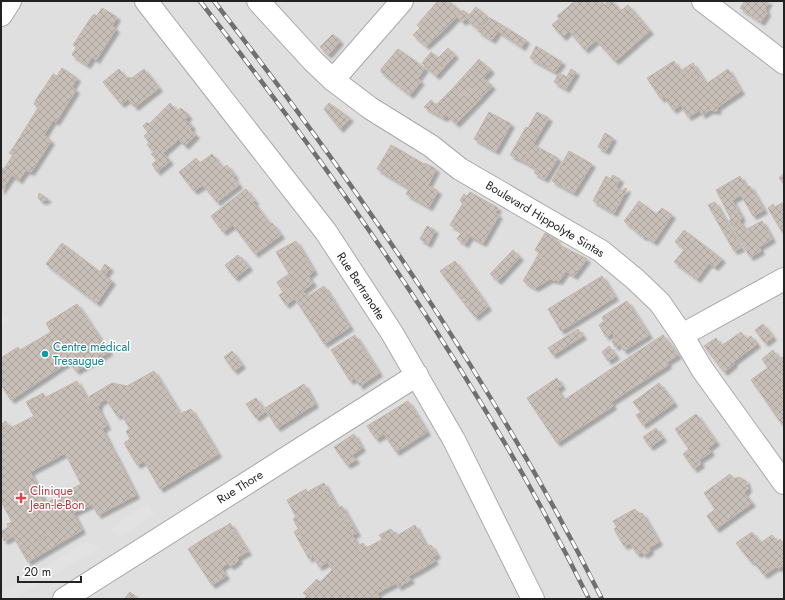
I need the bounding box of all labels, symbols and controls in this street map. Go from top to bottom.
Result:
street label: Boulevard Hippolyte Sintas [482,176,608,262]
street label: Rue Bertranotte [332,249,390,323]
place label: Centre médical Tresaugue [53,338,130,370]
marker: Centre médical Tresaugue [40,349,50,359]
street label: Rue Thore [213,466,267,508]
place label: Clinique Jean-le-Bon [28,482,85,514]
marker: Clinique Jean-le-Bon [15,492,27,504]
scale bar [18,558,81,584]
text: 20 m [24,563,51,581]

